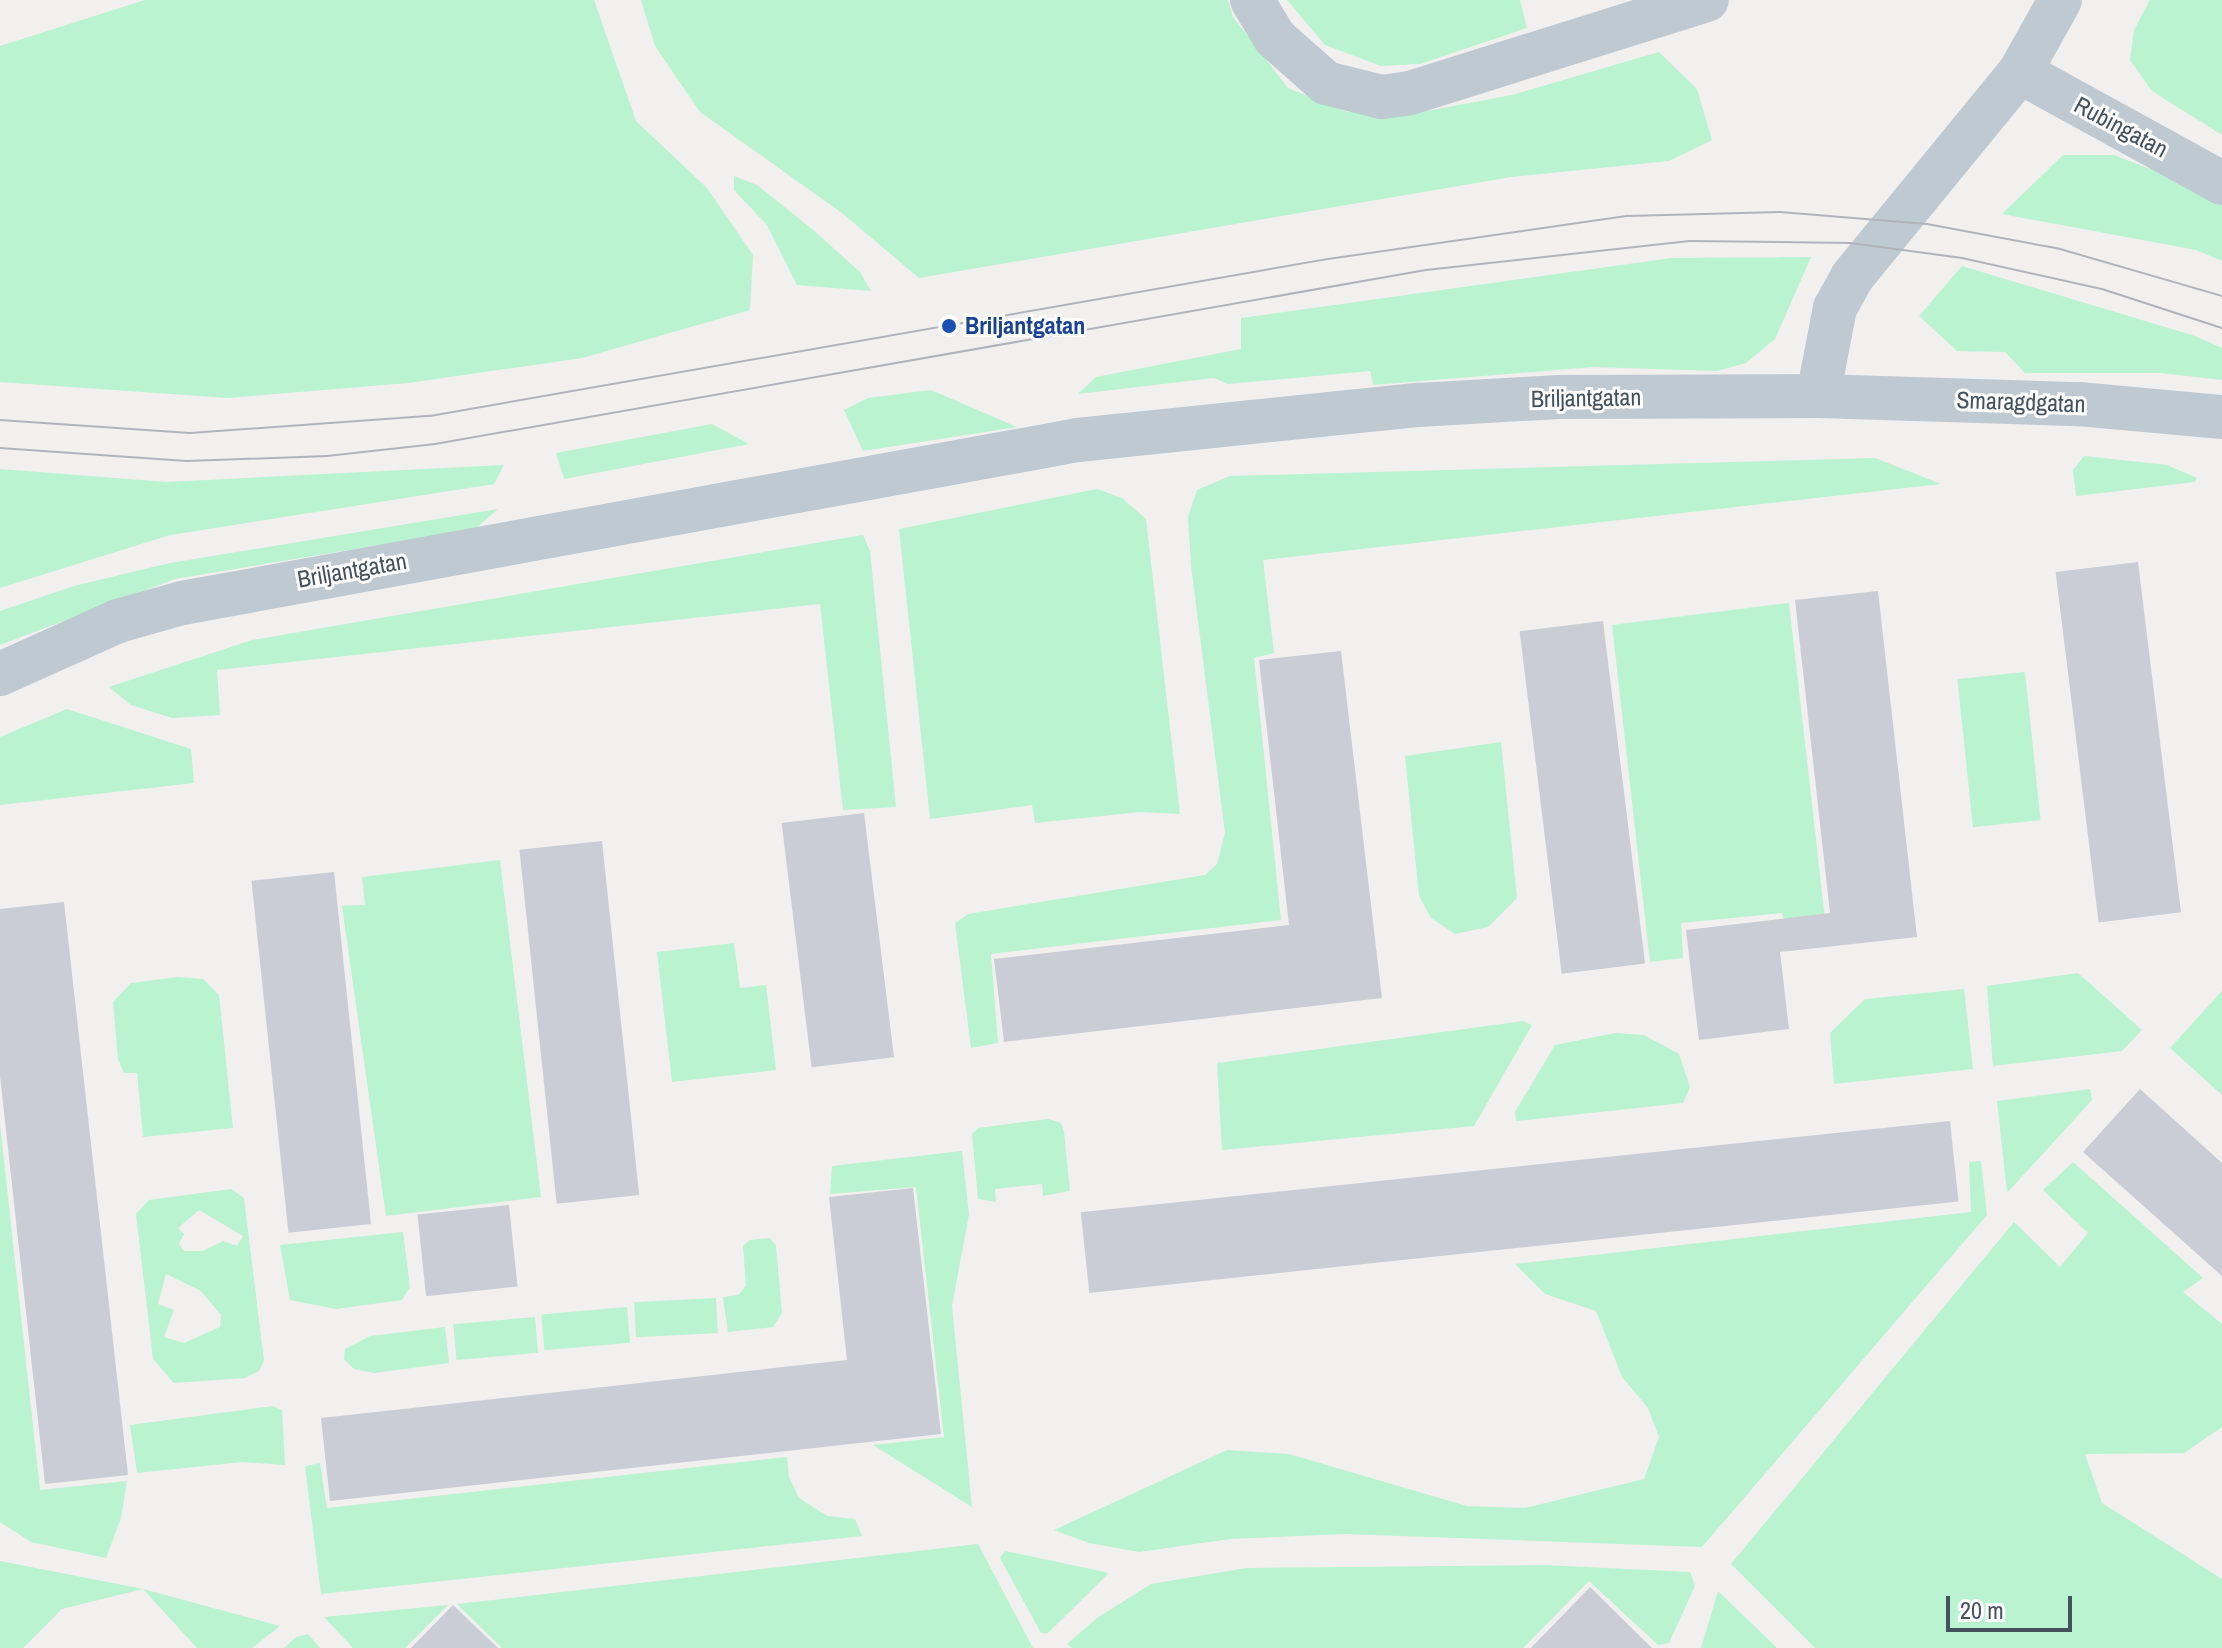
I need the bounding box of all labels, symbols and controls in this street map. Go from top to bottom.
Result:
street label: Rubingatan [2069,90,2173,164]
place label: Briljantgatan [965,312,1085,340]
marker: Briljantgatan [940,317,958,335]
street label: Briljantgatan [1531,383,1641,413]
street label: Smaragdgatan [1956,385,2086,419]
street label: Briljantgatan [295,546,409,594]
scale bar [1950,1580,2076,1630]
text: 20 m [1960,1594,2004,1626]

